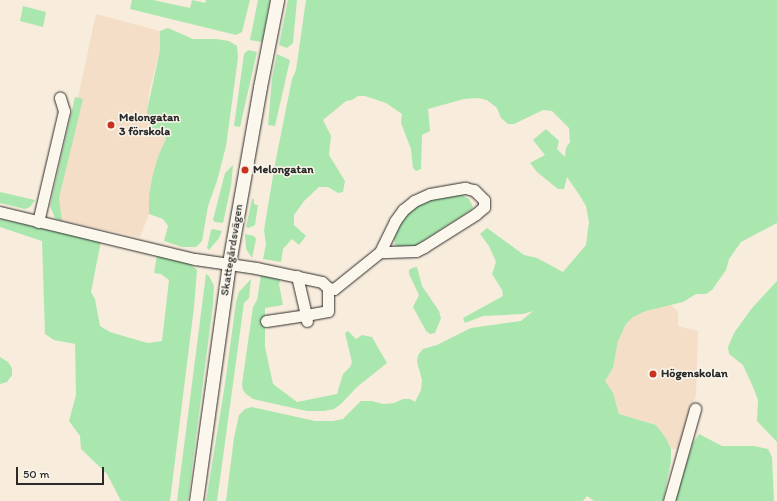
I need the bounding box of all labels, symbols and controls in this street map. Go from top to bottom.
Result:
place label: Melongatan 3 förskola [119,111,180,139]
marker: Melongatan 3 förskola [106,120,116,130]
place label: Melongatan [253,163,314,177]
marker: Melongatan [240,165,250,175]
street label: Skattegårdsvägen [218,203,246,297]
place label: Högenskolan [661,367,728,381]
marker: Högenskolan [648,369,658,379]
scale bar [18,459,106,485]
text: 50 m [23,467,49,481]

